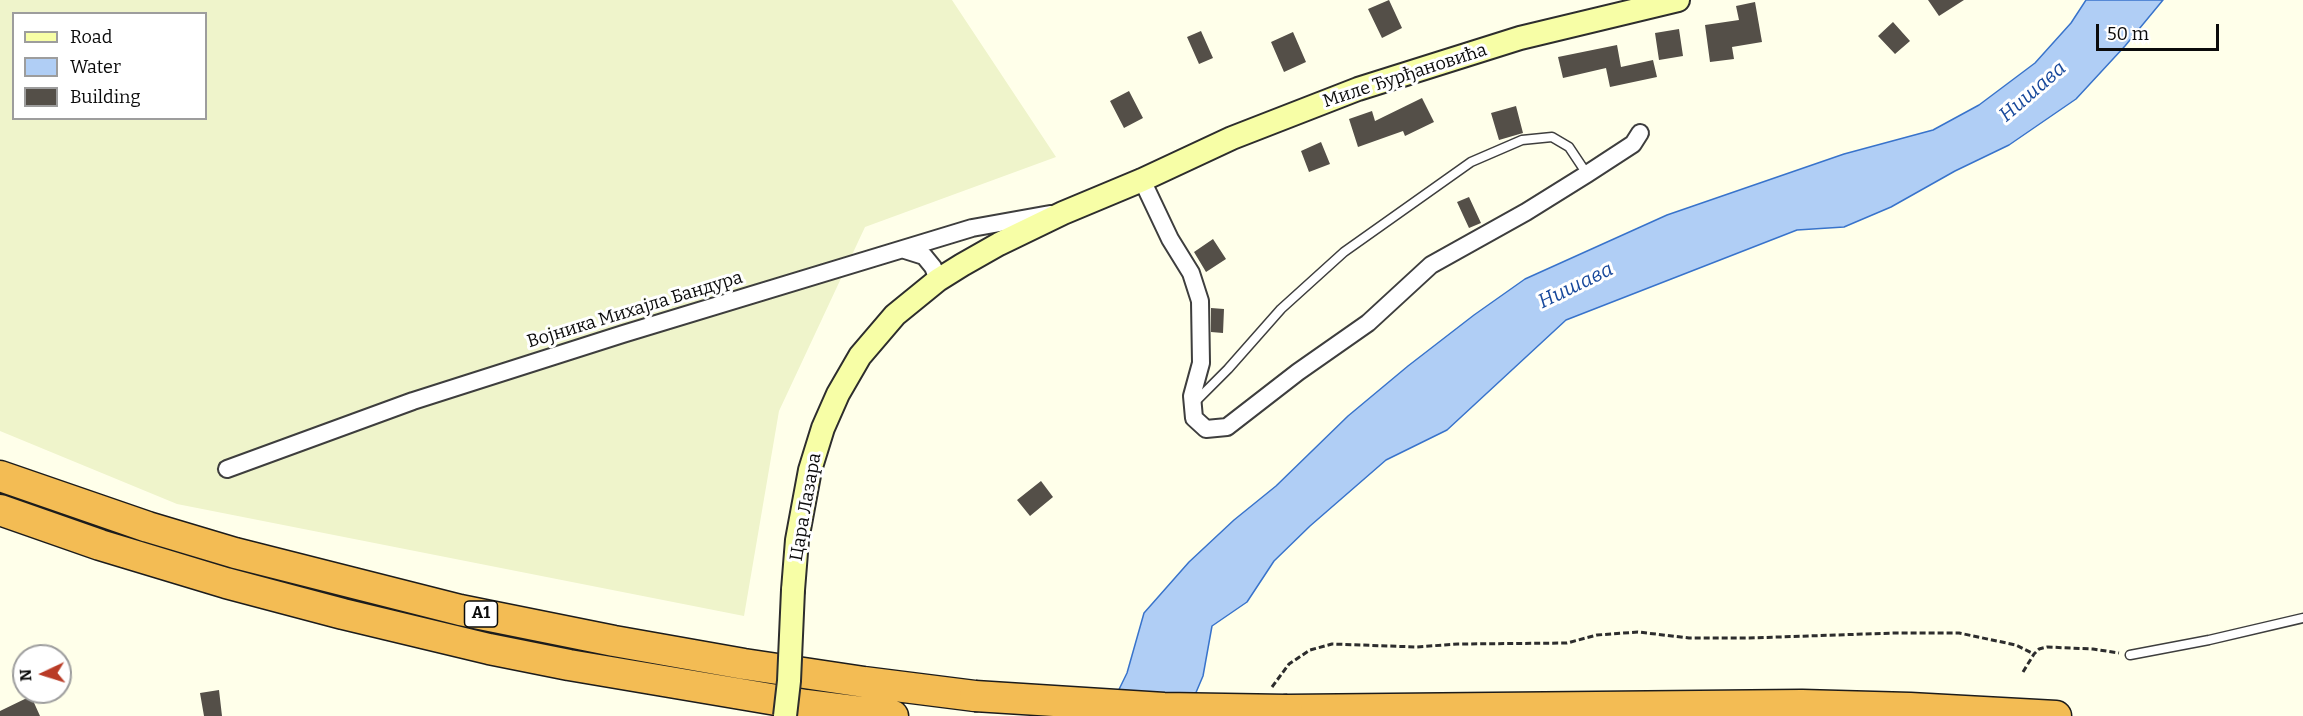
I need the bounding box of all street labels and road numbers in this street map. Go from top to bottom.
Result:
street label: Миле Ђурђановића [1320,39,1490,113]
street label: Војника Михајла Бандура [525,267,745,353]
street label: Цара Лазара [786,451,826,563]
road number: A1 [464,601,498,627]

